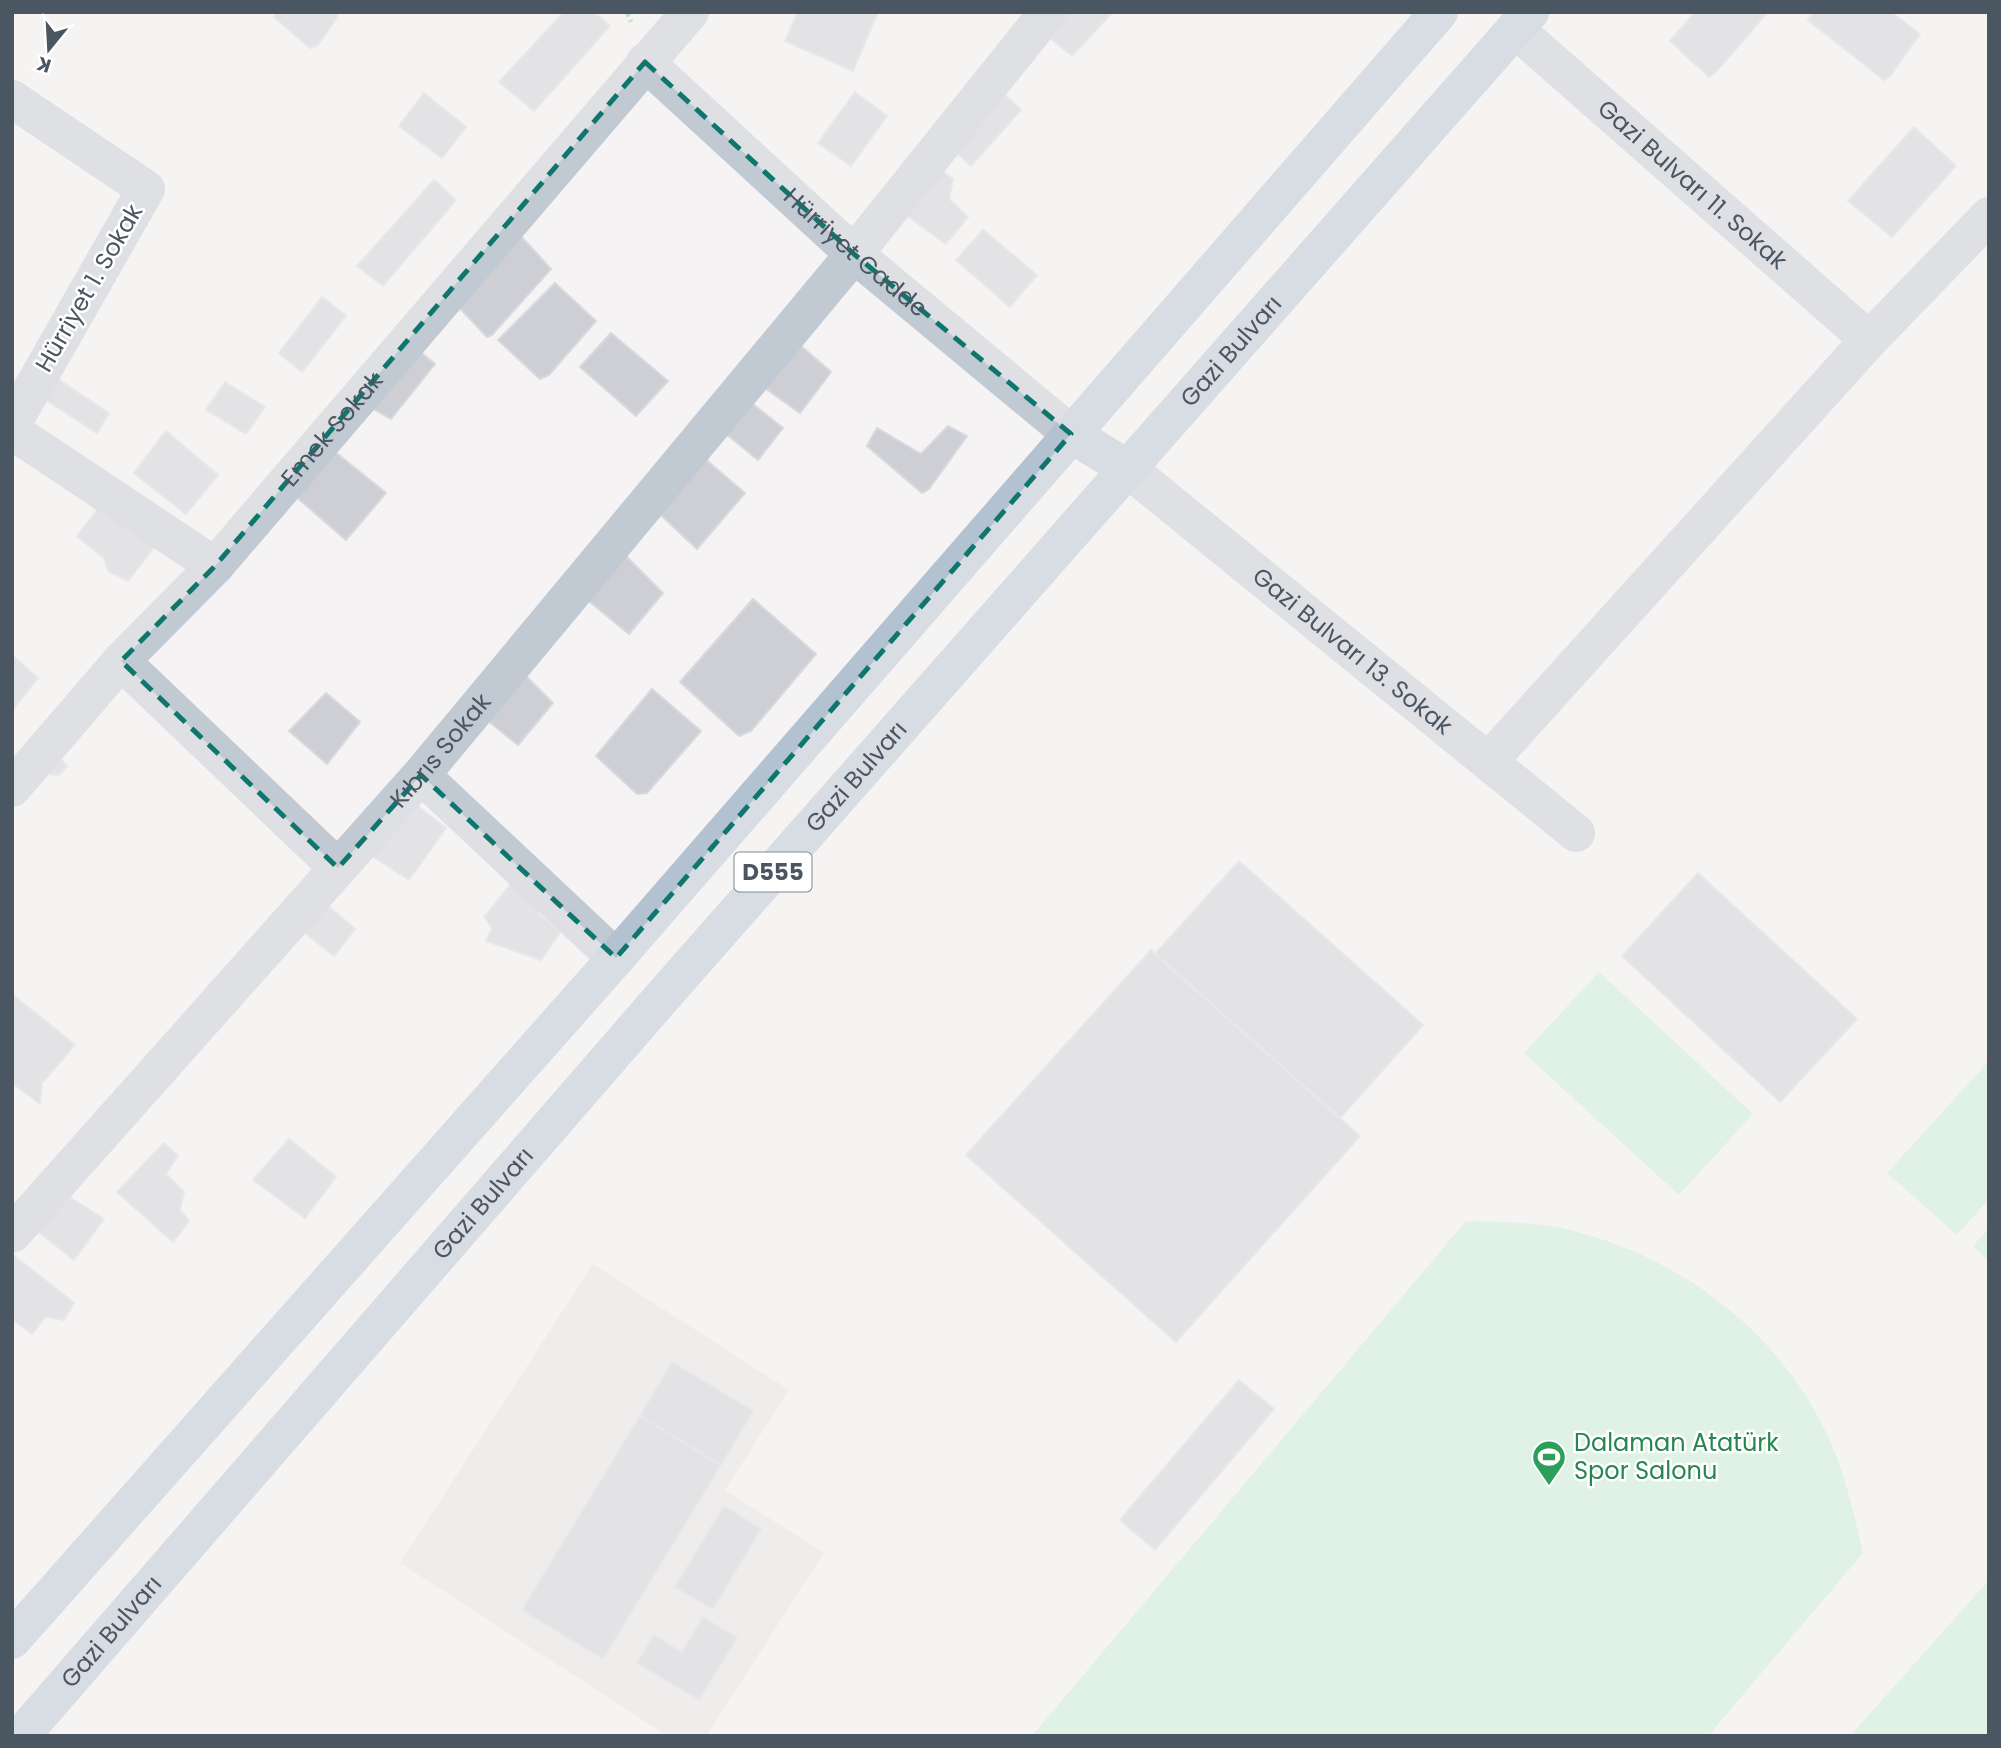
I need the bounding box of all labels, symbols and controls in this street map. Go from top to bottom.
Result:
north arrow [14,14,84,84]
text: K [33,50,54,80]
street label: Gazi Bulvarı 11. Sokak [1591,92,1795,277]
street label: Hürriyet Cadde [776,180,935,324]
street label: Hürriyet 1. Sokak [27,197,150,378]
street label: Gazi Bulvarı [1173,288,1289,414]
street label: Emek Sokak [273,364,391,493]
street label: Gazi Bulvarı 13. Sokak [1246,560,1460,743]
street label: Kıbrıs Sokak [382,686,499,815]
street label: Gazi Bulvarı [798,713,914,839]
road number: D555 [734,852,812,892]
street label: Gazi Bulvarı [425,1140,541,1266]
place label: Dalaman Atatürk Spor Salonu [1574,1426,1779,1487]
sports icon: Dalaman Atatürk Spor Salonu [1530,1438,1568,1487]
street label: Gazi Bulvarı [53,1568,169,1695]

